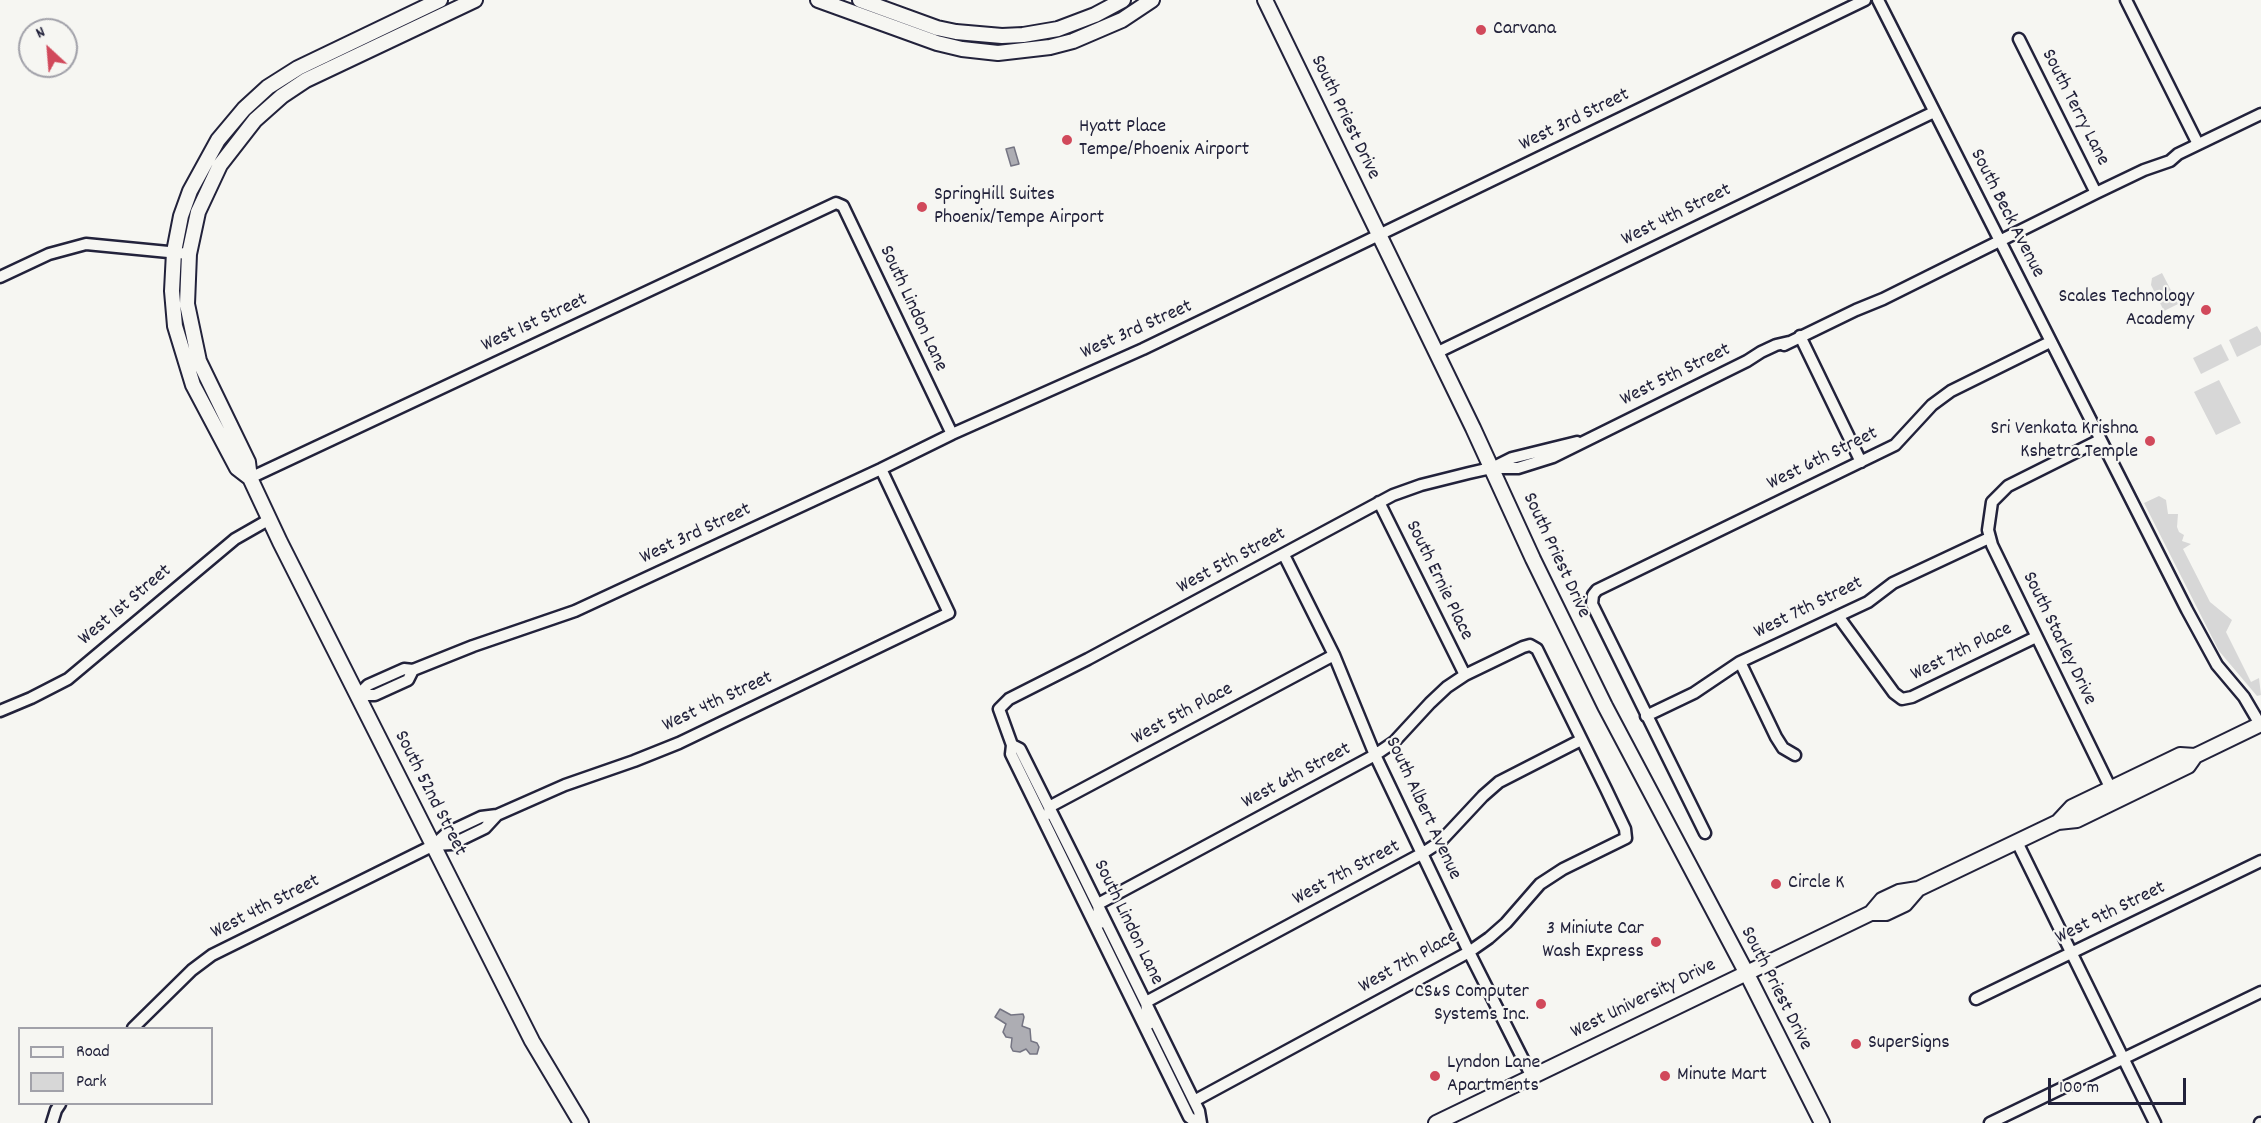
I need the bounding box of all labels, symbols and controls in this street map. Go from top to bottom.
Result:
north arrow [18,18,78,78]
place label: Carvana [1493,18,1556,42]
text: N [32,21,49,45]
marker: Carvana [1474,23,1488,37]
street label: South Terry Lane [2034,46,2114,170]
street label: South Priest Drive [1304,52,1384,184]
street label: West 3rd Street [1516,84,1634,158]
place label: Hyatt Place Tempe/Phoenix Airport [1079,116,1249,163]
marker: Hyatt Place Tempe/Phoenix Airport [1060,133,1074,147]
street label: South Beck Avenue [1963,146,2049,282]
street label: West 4th Street [1618,179,1736,253]
place label: SpringHill Suites Phoenix/Tempe Airport [934,184,1104,231]
marker: SpringHill Suites Phoenix/Tempe Airport [915,200,929,214]
street label: South Lindon Lane [872,242,952,376]
place label: Scales Technology Academy [2059,286,2194,333]
street label: West 1st Street [478,289,592,359]
street label: West 3rd Street [1078,296,1196,366]
marker: Scales Technology Academy [2199,303,2213,317]
street label: West 5th Street [1617,339,1735,413]
place label: Sri Venkata Krishna Kshetra Temple [1990,418,2138,465]
street label: West 6th Street [1764,423,1882,497]
marker: Sri Venkata Krishna Kshetra Temple [2143,434,2157,448]
street label: South Priest Drive [1516,490,1594,622]
street label: West 3rd Street [637,499,755,571]
street label: South Ernie Place [1399,517,1477,645]
street label: West 5th Street [1174,523,1290,601]
street label: West 1st Street [75,560,177,652]
street label: South Starley Drive [2015,568,2101,710]
street label: West 7th Street [1751,572,1867,646]
street label: West 7th Place [1908,618,2016,688]
street label: West 4th Street [659,667,777,739]
street label: West 5th Place [1128,678,1238,752]
street label: South 52nd Street [387,727,471,861]
street label: South Albert Avenue [1378,734,1466,884]
street label: West 6th Street [1238,738,1356,816]
street label: West 7th Street [1289,836,1405,912]
street label: South Lindon Lane [1086,857,1168,989]
street label: West 4th Street [208,870,324,946]
place label: Circle K [1788,872,1844,896]
marker: Circle K [1769,877,1783,891]
street label: West 9th Street [2052,877,2170,951]
place label: 3 Miniute Car Wash Express [1542,918,1644,965]
street label: South Priest Drive [1734,923,1816,1055]
street label: West 7th Place [1355,926,1463,1000]
marker: 3 Miniute Car Wash Express [1649,935,1663,949]
street label: West University Drive [1568,954,1720,1046]
place label: CS&S Computer Systems Inc. [1414,981,1529,1028]
marker: CS&S Computer Systems Inc. [1534,997,1548,1011]
legend [18,1027,213,1105]
place label: SuperSigns [1868,1032,1950,1056]
marker: SuperSigns [1849,1037,1863,1051]
text: Road [76,1040,110,1065]
place label: Lyndon Lane Apartments [1447,1052,1540,1099]
place label: Minute Mart [1677,1064,1767,1088]
scale bar [2051,1066,2189,1104]
marker: Lyndon Lane Apartments [1428,1069,1442,1083]
marker: Minute Mart [1658,1069,1672,1083]
text: Park [76,1070,107,1095]
text: 100 m [2059,1076,2099,1101]

